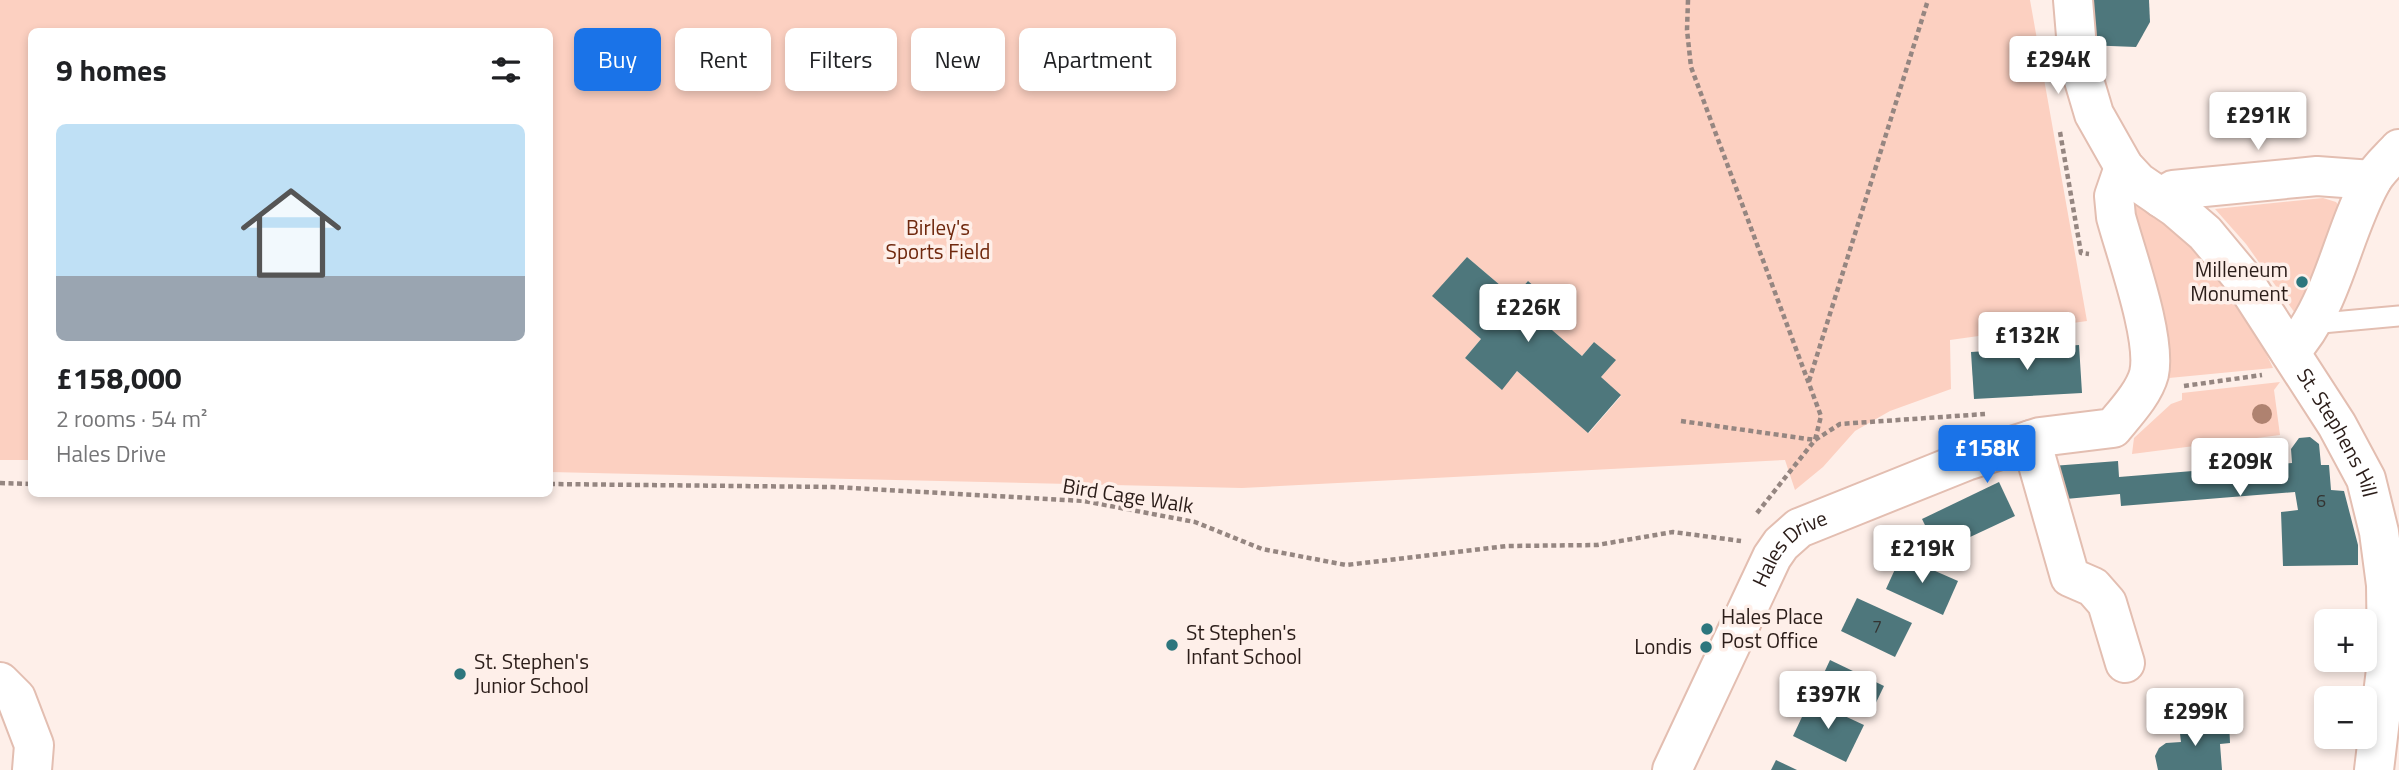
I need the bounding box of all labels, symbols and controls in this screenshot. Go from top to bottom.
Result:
chip: Buy [574,28,661,91]
chip: Rent [675,28,771,91]
chip: Filters [785,28,897,91]
chip: New [911,28,1005,91]
chip: Apartment [1019,28,1176,91]
pin: £294K [2009,36,2107,96]
text: £294K [2025,41,2091,76]
text: 9 homes [56,47,167,93]
icon: filters [487,51,525,89]
pin: £291K [2209,92,2307,152]
text: £291K [2225,97,2291,132]
icon: home [228,170,354,296]
park label: Birley's Sports Field [886,211,990,267]
place label: Milleneum Monument [2190,253,2289,309]
marker: Milleneum Monument [2294,274,2310,290]
pin: £226K [1479,284,1577,344]
text: £226K [1495,289,1561,324]
pin: £132K [1978,312,2076,372]
text: £132K [1994,317,2060,352]
text: £158,000 [56,355,182,401]
street label: St. Stephens Hill [2289,361,2387,500]
text: 2 rooms · 54 m² [56,401,207,436]
pin: £158K [1938,426,2036,485]
text: £158K [1954,430,2020,465]
text: Hales Drive [56,436,166,471]
pin: £209K [2191,438,2289,498]
text: £209K [2207,443,2273,478]
street label: Bird Cage Walk [1060,469,1196,521]
house number: 6 [2316,487,2326,514]
street label: Hales Drive [1743,501,1832,592]
pin: £219K [1873,526,1971,585]
text: £219K [1889,530,1955,565]
place label: Hales Place Post Office [1721,600,1823,656]
map controls [2314,609,2377,749]
button: + [2314,609,2377,672]
house number: 7 [1872,613,1882,640]
place label: St Stephen's Infant School [1186,616,1302,672]
marker: Hales Place Post Office [1699,621,1715,637]
place label: Londis [1634,630,1692,662]
marker: St Stephen's Infant School [1164,637,1180,653]
marker: Londis [1698,639,1714,655]
place label: St. Stephen's Junior School [474,645,589,701]
marker: St. Stephen's Junior School [452,666,468,682]
pin: £397K [1779,672,1877,731]
text: £397K [1795,676,1861,711]
button: − [2314,686,2377,749]
pin: £299K [2146,688,2244,748]
text: £299K [2162,693,2228,728]

